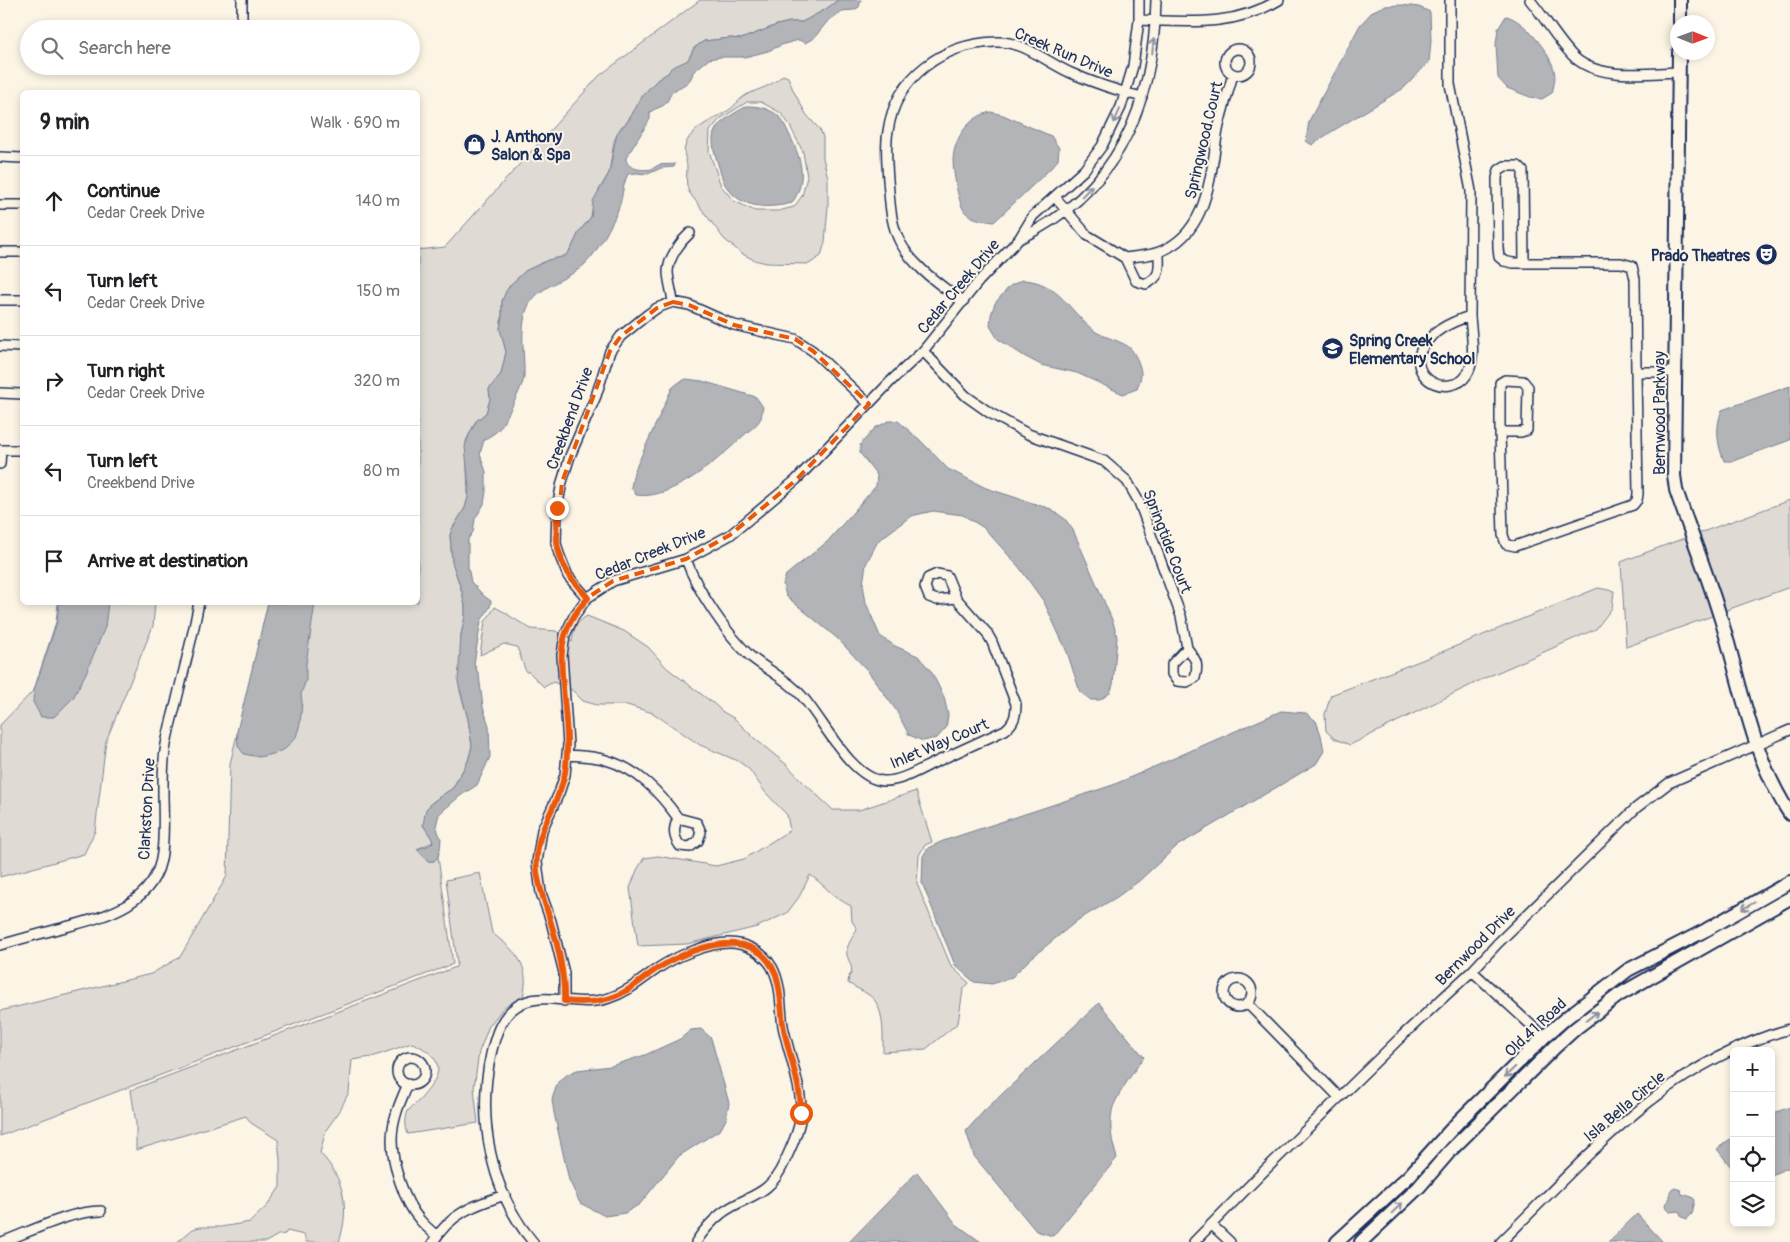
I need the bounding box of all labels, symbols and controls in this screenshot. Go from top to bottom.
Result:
north arrow [1670,15,1715,60]
search box [20,20,420,75]
street label: Creek Run Drive [1011,23,1116,83]
icon: search [38,34,66,62]
text: Search here [78,36,171,60]
one-way arrow [1148,39,1158,55]
street label: Springwood Court [1181,79,1227,201]
one-way arrow [1112,108,1122,123]
text: 9 min [40,109,89,136]
text: Walk · 690 m [310,113,400,133]
place label: J. Anthony Salon & Spa [491,127,571,165]
shop icon: J. Anthony Salon & Spa [463,133,487,157]
text: Continue [87,179,160,203]
one-way arrow [1081,185,1093,198]
icon: ahead [40,187,68,215]
text: 140 m [356,191,400,211]
text: Cedar Creek Drive [87,203,205,223]
street label: Cedar Creek Drive [913,235,1004,338]
theatre icon: Prado Theatres [1754,243,1778,267]
place label: Prado Theatres [1651,246,1751,266]
text: Turn left [87,269,157,293]
icon: left [40,277,68,305]
text: 150 m [356,281,400,301]
text: Cedar Creek Drive [87,293,205,313]
place label: Spring Creek Elementary School [1349,331,1476,369]
school or university icon: Spring Creek Elementary School [1321,337,1345,361]
street label: Bernwood Parkway [1650,351,1670,475]
text: Turn right [87,359,165,383]
street label: Creekbend Drive [542,364,598,472]
icon: right [40,367,68,395]
text: 320 m [354,371,400,391]
text: Cedar Creek Drive [87,383,205,403]
text: Turn left [87,449,157,473]
icon: left [40,457,68,485]
text: 80 m [363,461,400,481]
text: Creekbend Drive [87,473,195,493]
street label: Springtide Court [1138,487,1196,597]
route end [546,497,569,520]
street label: Cedar Creek Drive [592,523,709,585]
icon: arrive [40,547,68,575]
text: Arrive at destination [87,549,248,573]
street label: Inlet Way Court [887,714,992,774]
street label: Clarkston Drive [134,757,160,861]
street label: Bernwood Drive [1431,901,1520,990]
one-way arrow [1741,901,1755,911]
street label: Old 41 Road [1501,994,1571,1061]
one-way arrow [1585,1010,1598,1021]
map controls [1730,1047,1775,1227]
button: + [1730,1047,1775,1092]
one-way arrow [1504,1066,1517,1078]
street label: Isla Bella Circle [1580,1067,1669,1147]
button: − [1730,1092,1775,1137]
route start [790,1102,813,1125]
button: locate [1730,1137,1775,1182]
button: layers [1730,1182,1775,1227]
one-way arrow [1390,1202,1403,1214]

